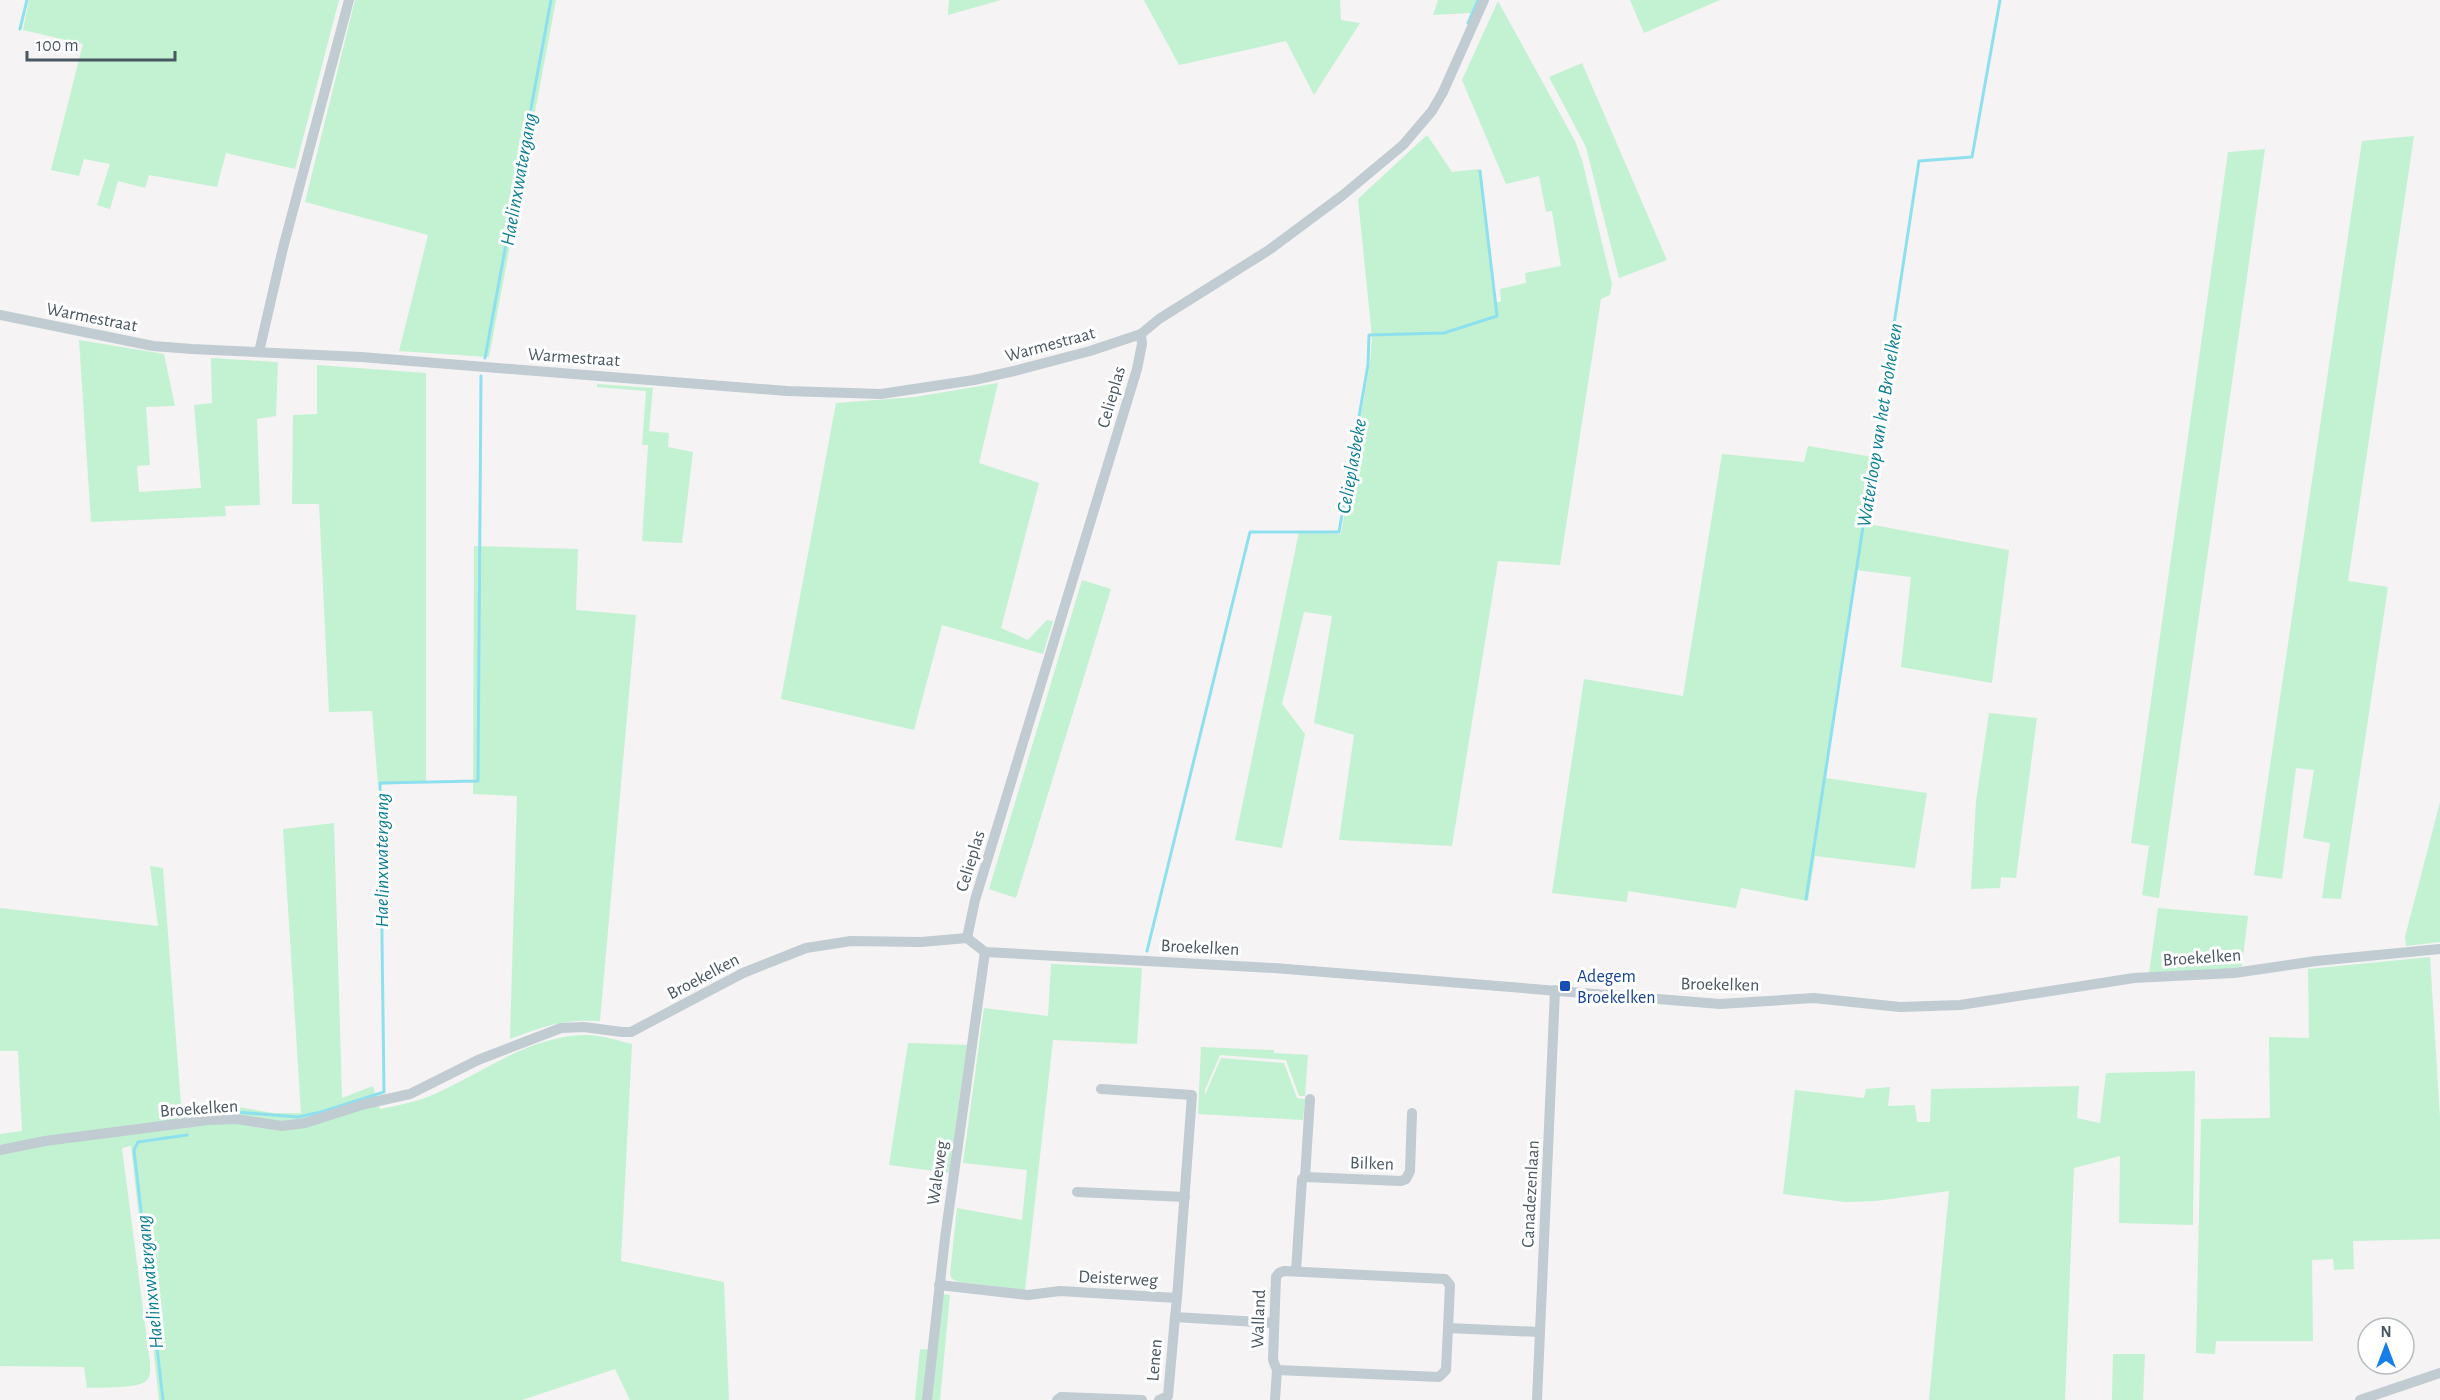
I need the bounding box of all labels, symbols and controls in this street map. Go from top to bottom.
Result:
scale bar [27,24,176,62]
text: 100 m [36,37,79,55]
water label: Haelinxwatergang [497,111,541,247]
street label: Warmestraat [45,300,139,336]
water label: Waterloop van het Brohelken [1854,322,1906,529]
street label: Warmestraat [1003,324,1097,366]
street label: Warmestraat [527,346,621,370]
street label: Celieplas [1095,365,1129,430]
water label: Celieplasbeke [1334,417,1370,515]
water label: Haelinxwatergang [372,793,392,927]
street label: Celieplas [953,829,989,894]
street label: Broekelken [1160,937,1240,959]
street label: Broekelken [2162,946,2242,970]
street label: Broekelken [665,950,742,1003]
place label: Adegem Broekelken [1577,968,1656,1007]
street label: Broekelken [1681,975,1759,995]
marker: Adegem Broekelken [1558,979,1572,993]
street label: Broekelken [159,1097,239,1121]
street label: Waleweg [925,1140,951,1207]
street label: Canadezenlaan [1519,1140,1543,1248]
street label: Bilken [1350,1154,1394,1174]
water label: Haelinxwatergang [133,1214,167,1350]
street label: Deisterweg [1078,1268,1158,1290]
street label: Walland [1249,1289,1269,1349]
north arrow [2356,1316,2416,1376]
text: N [2380,1324,2392,1340]
street label: Lenen [1144,1338,1166,1382]

